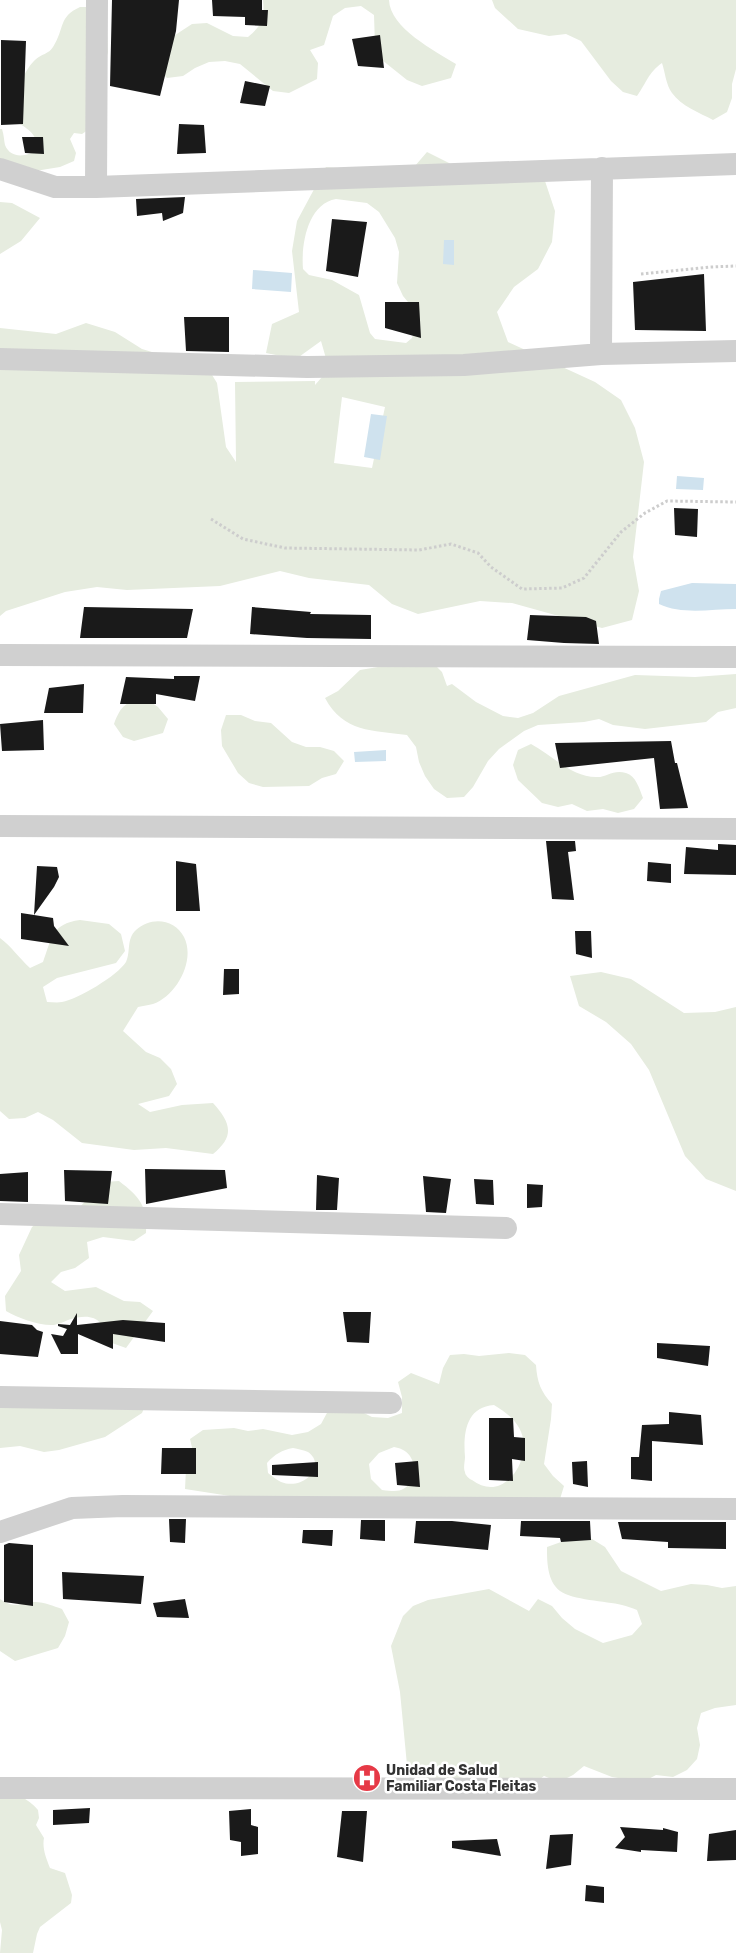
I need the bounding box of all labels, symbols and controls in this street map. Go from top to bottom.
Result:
place label: Unidad de Salud Familiar Costa Fleitas [386,1762,536,1795]
hospital icon: Unidad de Salud Familiar Costa Fleitas [352,1763,382,1793]

